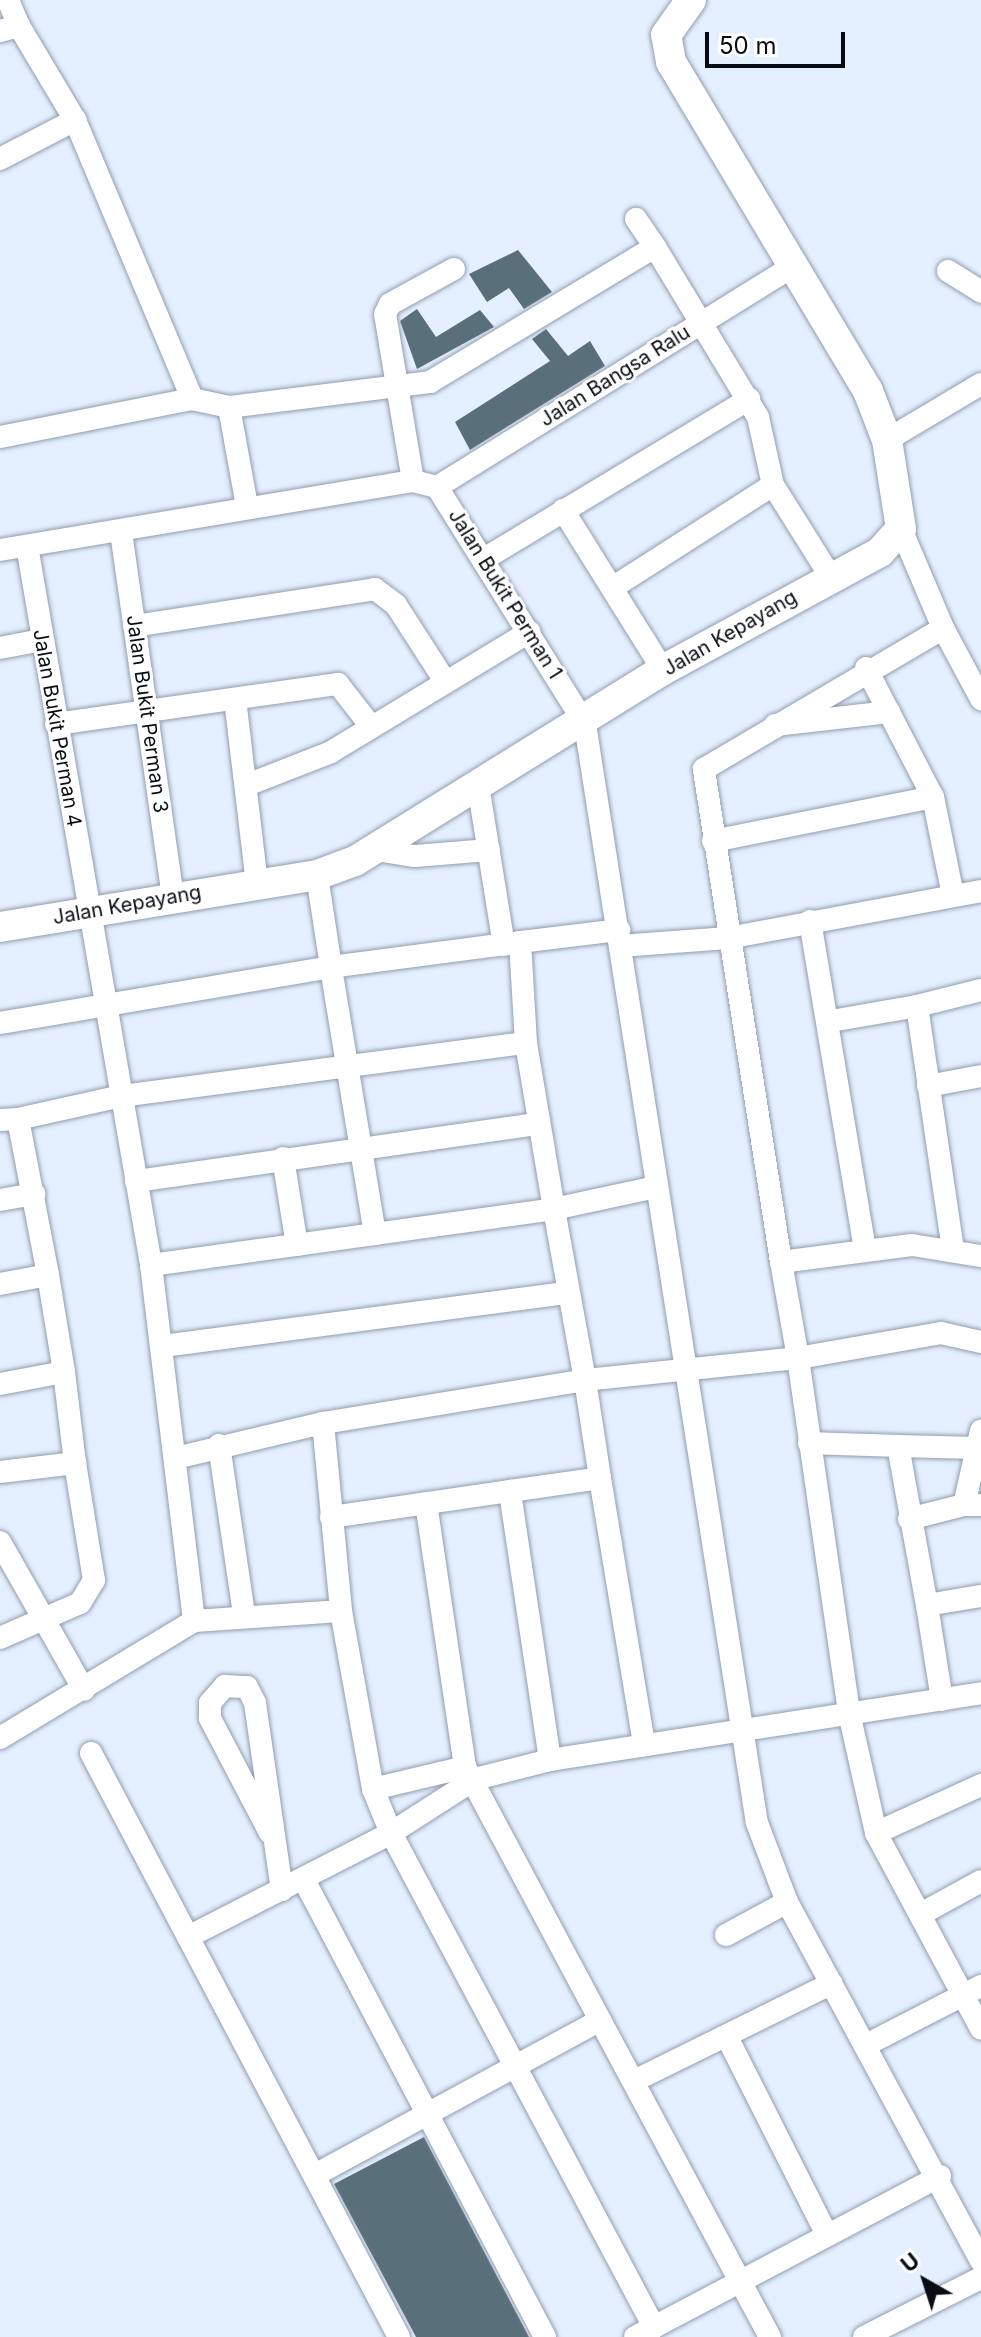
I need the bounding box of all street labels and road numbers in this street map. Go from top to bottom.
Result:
street label: Jalan Bangsa Ralu [535,320,695,432]
street label: Jalan Bukit Perman 1 [443,505,567,683]
street label: Jalan Kepayang [659,585,801,681]
street label: Jalan Bukit Perman 3 [121,613,173,815]
street label: Jalan Bukit Perman 4 [28,627,86,829]
street label: Jalan Kepayang [51,880,203,930]

